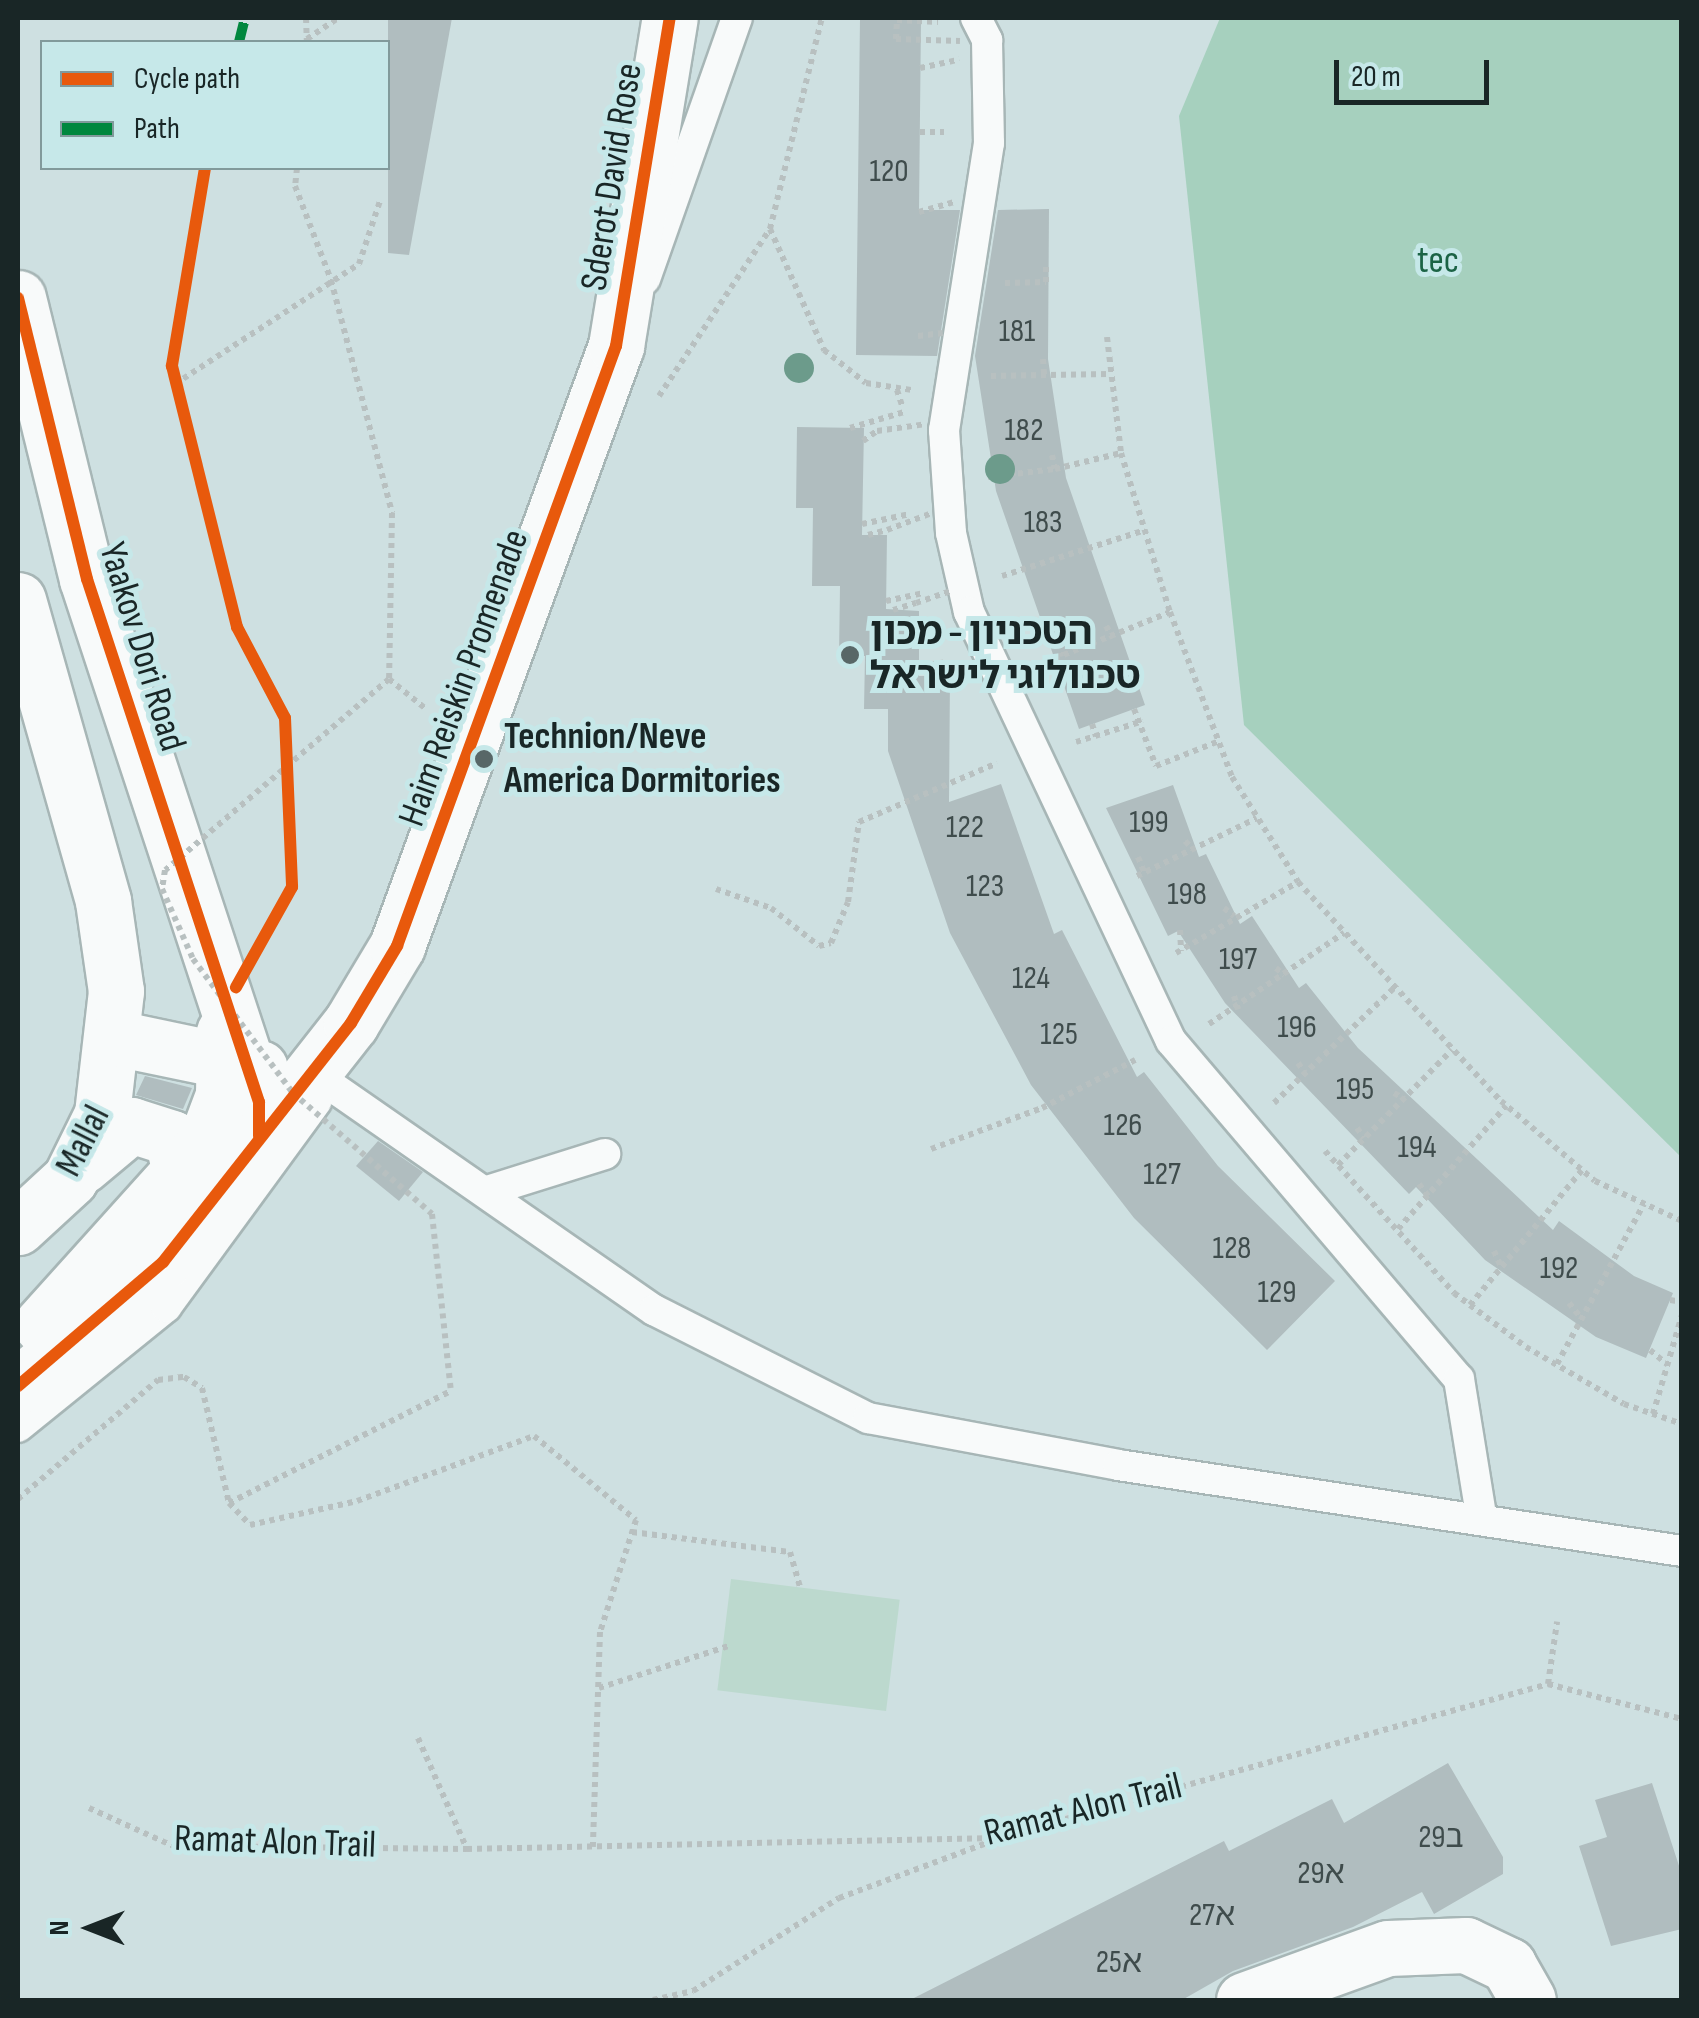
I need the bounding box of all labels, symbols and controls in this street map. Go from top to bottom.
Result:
legend [40,40,390,170]
scale bar [1339,40,1494,102]
text: 20 m [1351,59,1401,95]
street label: Sderot David Rose [572,60,652,294]
text: Cycle path [134,61,240,97]
text: Path [134,111,180,147]
house number: 120 [869,153,909,191]
park label: tec [1417,238,1459,284]
house number: 181 [999,313,1035,351]
house number: 182 [1005,412,1043,450]
house number: 183 [1024,504,1062,542]
street label: Haim Reiskin Promenade [389,524,539,832]
street label: Yaakov Dori Road [89,537,195,757]
place label: הטכניון - מכון טכנולוגי לישראל [870,610,1141,699]
marker: הטכניון - מכון טכנולוגי לישראל [839,644,861,666]
place label: Technion/Neve America Dormitories [504,714,781,804]
marker: Technion/Neve America Dormitories [473,748,495,770]
house number: 199 [1129,804,1169,842]
house number: 122 [946,809,984,847]
house number: 123 [966,868,1004,906]
house number: 198 [1167,876,1207,914]
house number: 197 [1219,941,1257,979]
house number: 124 [1012,960,1050,998]
house number: 196 [1277,1009,1317,1047]
house number: 125 [1040,1016,1078,1054]
house number: 195 [1336,1071,1374,1109]
street label: Mallal [46,1098,120,1184]
house number: 126 [1104,1107,1142,1145]
house number: 194 [1398,1129,1436,1167]
house number: 127 [1143,1156,1181,1194]
house number: 128 [1213,1230,1251,1268]
house number: 192 [1540,1250,1578,1288]
house number: 129 [1258,1274,1296,1312]
street label: Ramat Alon Trail [980,1763,1186,1857]
street label: Ramat Alon Trail [173,1816,377,1868]
house number: 29ב [1418,1819,1464,1857]
house number: 29א [1297,1855,1345,1893]
north arrow [40,1878,140,1978]
house number: 27א [1189,1897,1235,1935]
text: N [43,1921,76,1935]
house number: 25א [1096,1944,1142,1982]

